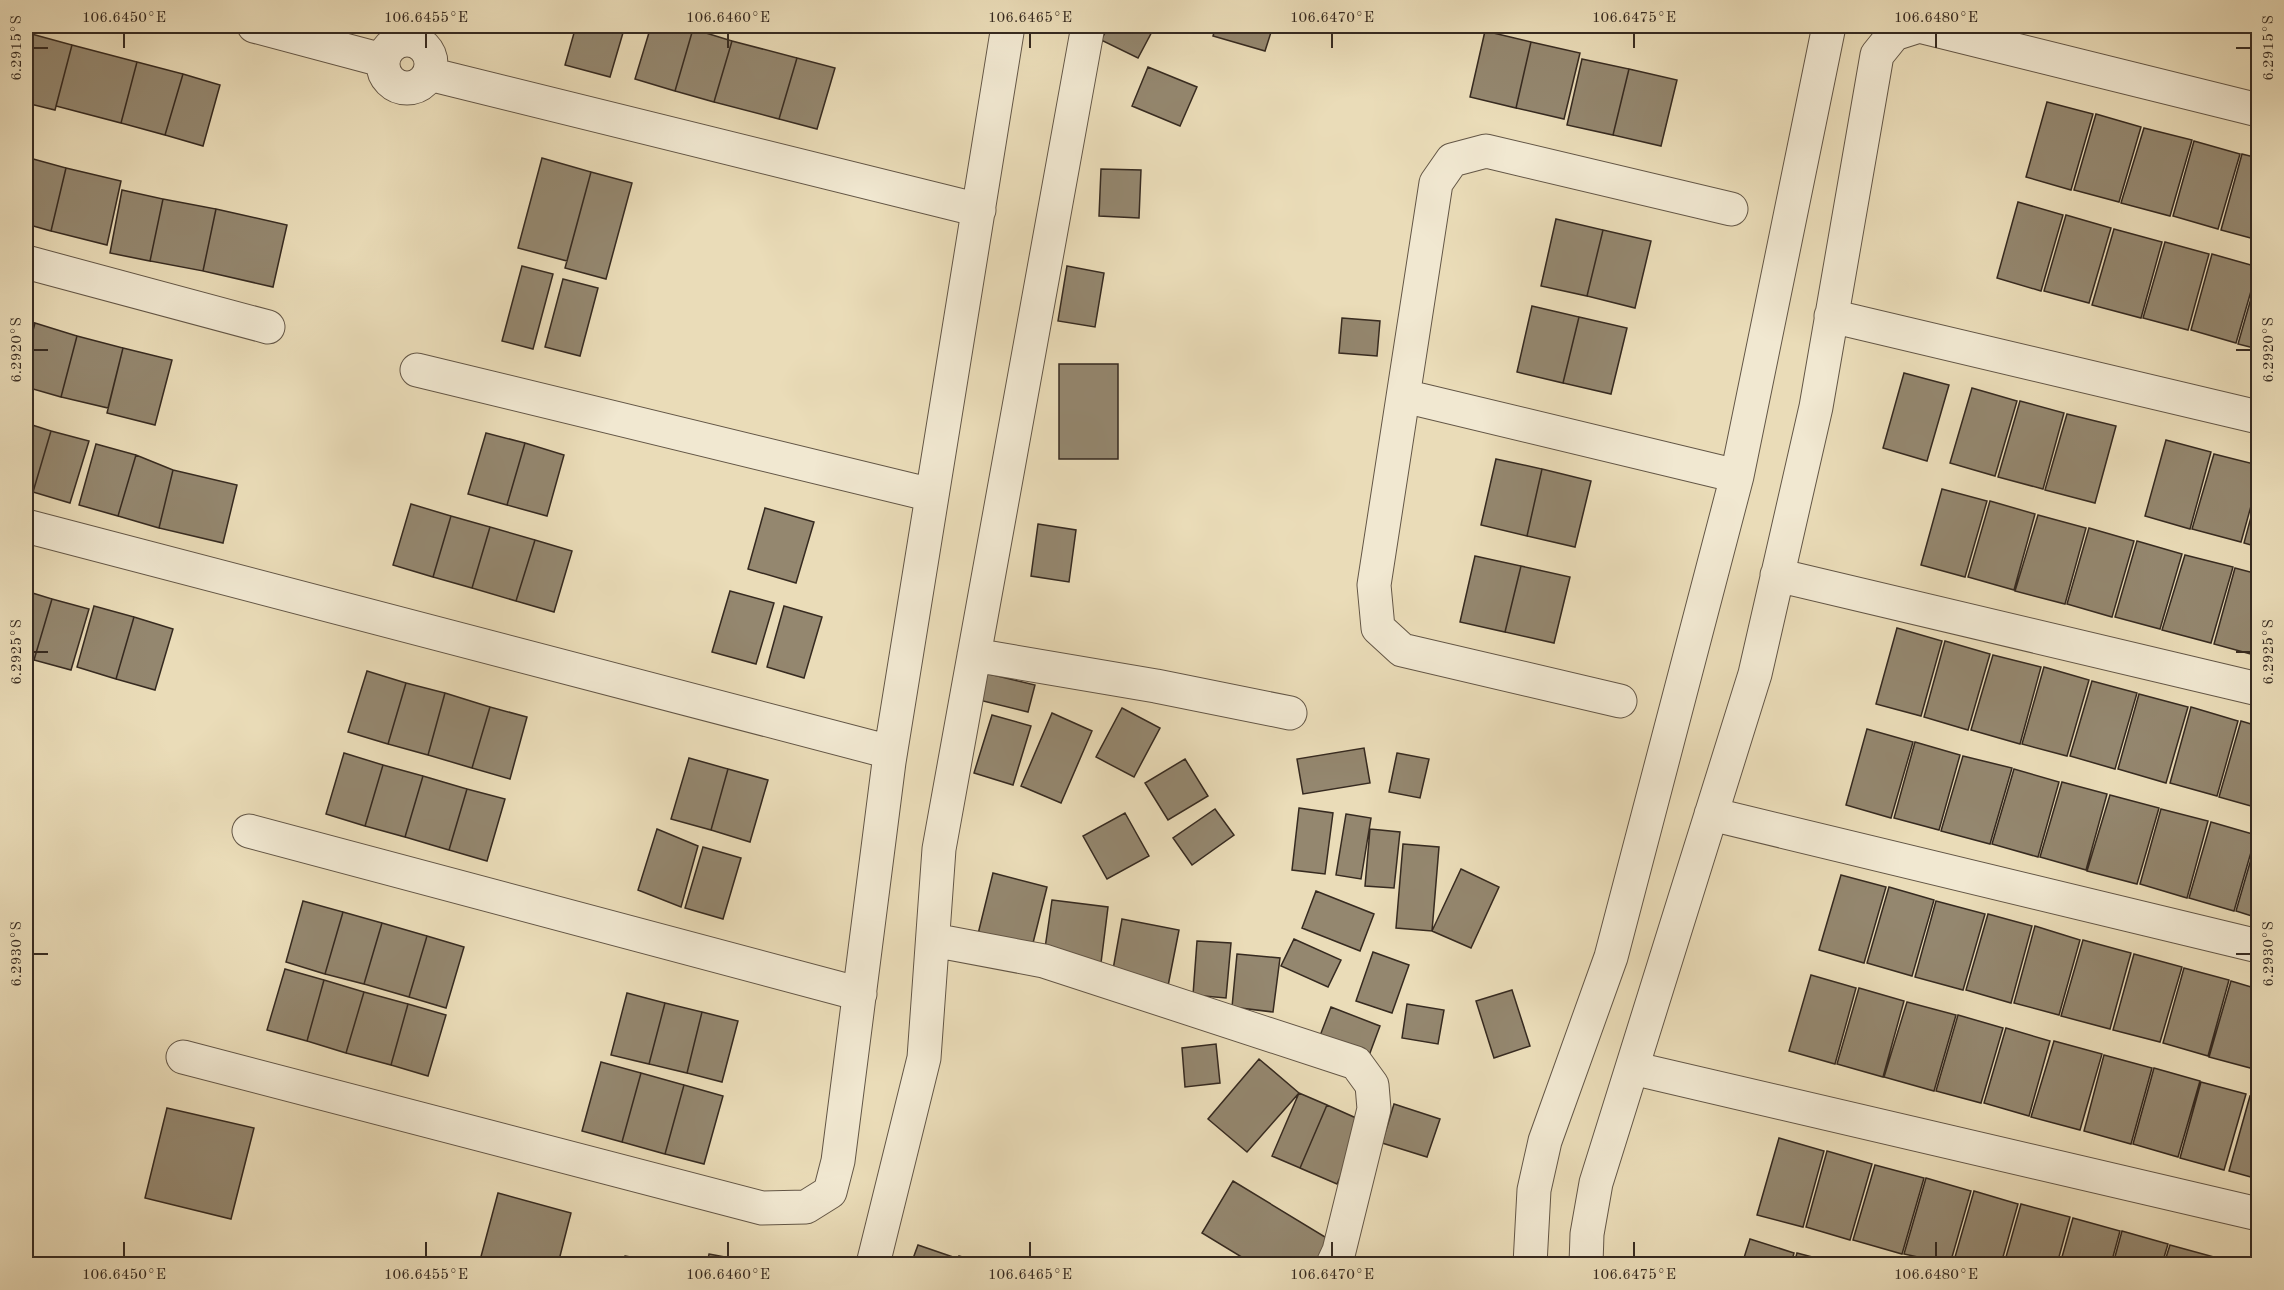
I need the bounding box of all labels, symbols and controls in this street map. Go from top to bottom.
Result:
text: 106.6450°E [82,11,166,26]
text: 106.6455°E [384,11,468,26]
text: 106.6460°E [686,11,770,26]
text: 106.6465°E [988,11,1072,26]
text: 106.6470°E [1290,11,1374,26]
text: 106.6475°E [1592,11,1676,26]
text: 106.6480°E [1894,11,1978,26]
text: 6.2915°S [10,15,25,81]
text: 6.2915°S [2262,15,2277,81]
text: 6.2920°S [10,317,25,383]
text: 6.2920°S [2262,317,2277,383]
text: 6.2925°S [10,619,25,685]
text: 6.2925°S [2262,619,2277,685]
text: 6.2930°S [10,921,25,987]
text: 6.2930°S [2262,921,2277,987]
text: 106.6450°E [82,1268,166,1283]
text: 106.6455°E [384,1268,468,1283]
text: 106.6460°E [686,1268,770,1283]
text: 106.6465°E [988,1268,1072,1283]
text: 106.6470°E [1290,1268,1374,1283]
text: 106.6475°E [1592,1268,1676,1283]
text: 106.6480°E [1894,1268,1978,1283]

